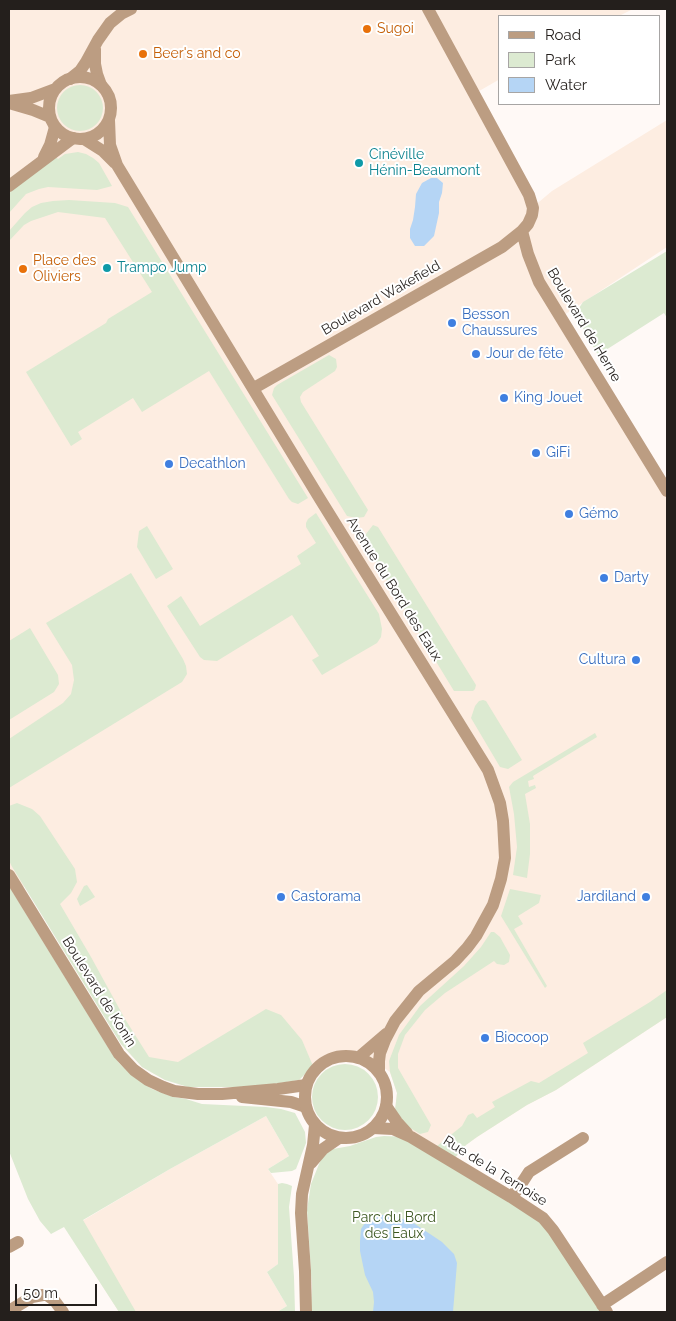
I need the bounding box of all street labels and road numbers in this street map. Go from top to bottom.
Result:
street label: Boulevard Wakefield [319,257,443,339]
street label: Boulevard de Herne [543,265,625,385]
street label: Avenue du Bord des Eaux [343,514,445,664]
street label: Boulevard de Konin [58,934,140,1050]
street label: Rue de la Ternoise [440,1132,550,1210]

